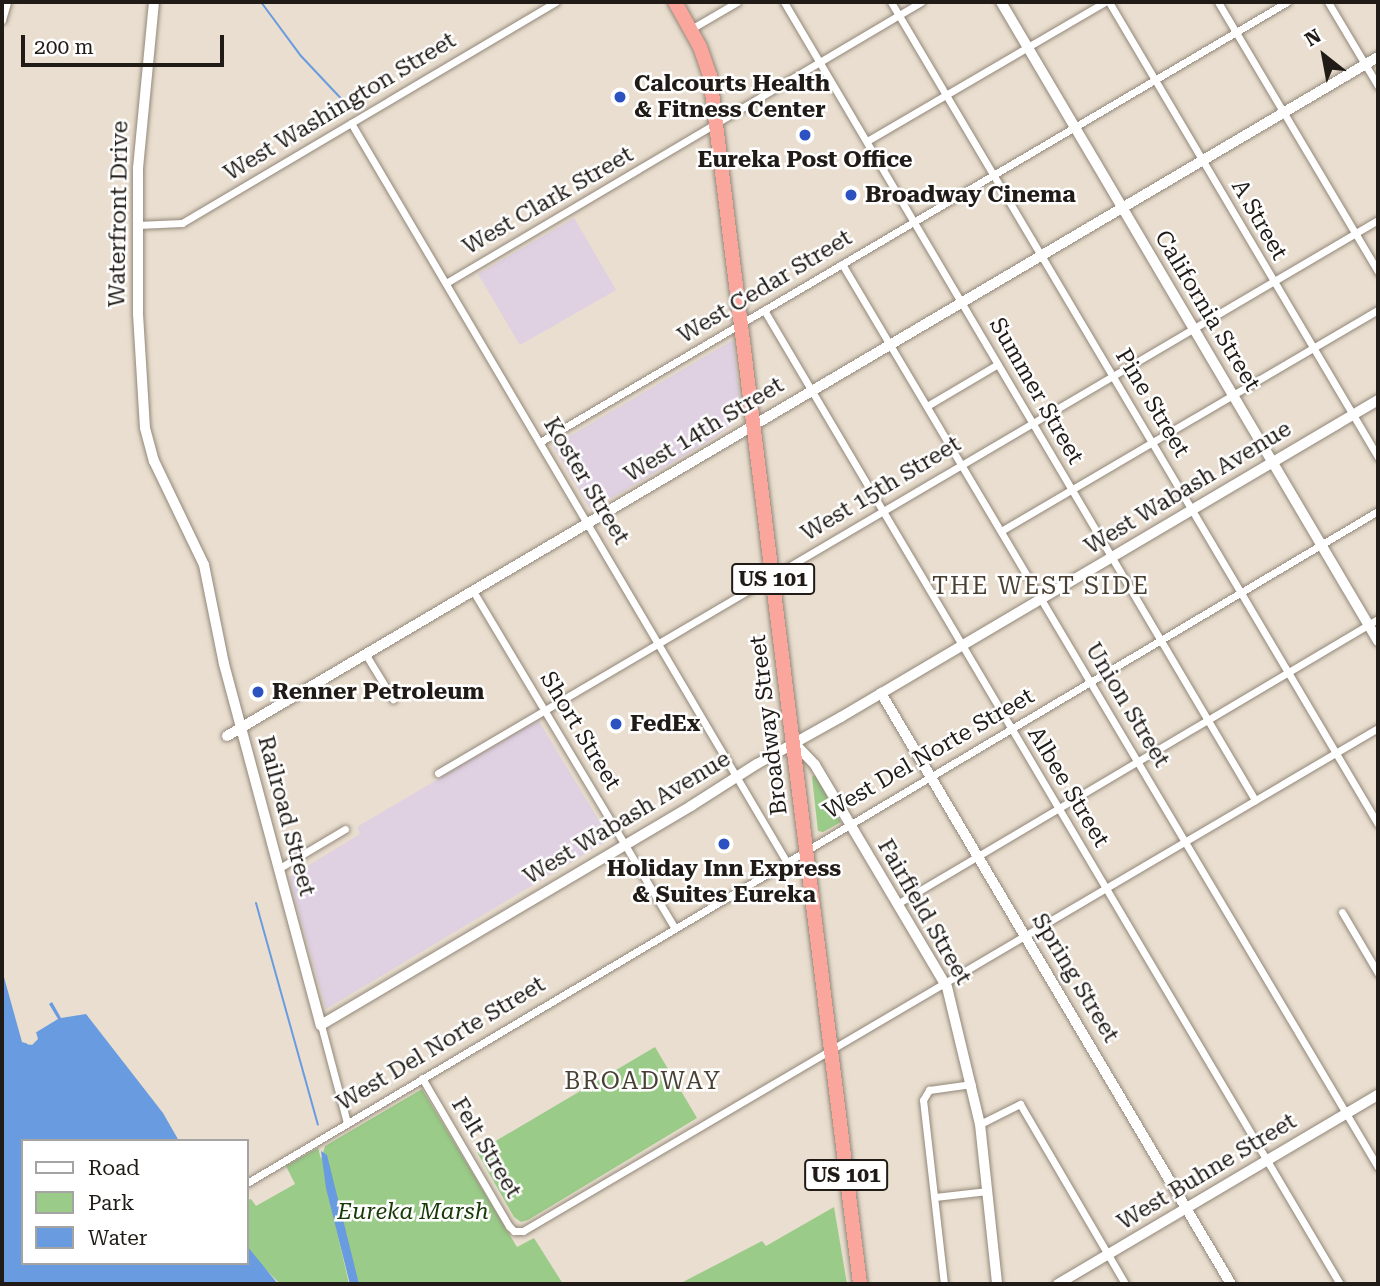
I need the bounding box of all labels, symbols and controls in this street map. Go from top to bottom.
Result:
scale bar [24,21,228,65]
north arrow [1289,21,1359,91]
text: N [1301,24,1325,51]
street label: West Washington Street [219,27,461,187]
text: 200 m [34,35,94,59]
place label: Calcourts Health & Fitness Center [634,70,830,124]
marker: Calcourts Health & Fitness Center [612,89,628,105]
street label: Waterfront Drive [104,120,134,308]
marker: Eureka Post Office [797,127,813,143]
street label: West Clark Street [458,141,638,261]
place label: Eureka Post Office [697,146,913,174]
street label: A Street [1225,175,1293,265]
place label: Broadway Cinema [865,181,1076,209]
marker: Broadway Cinema [843,187,859,203]
street label: West Cedar Street [673,224,857,350]
street label: California Street [1148,226,1266,396]
street label: Summer Street [983,313,1089,469]
street label: Pine Street [1109,344,1195,462]
street label: West 14th Street [619,371,789,489]
street label: Koster Street [537,412,635,550]
street label: West Wabash Avenue [1080,415,1296,561]
street label: West 15th Street [796,430,966,548]
road number: US 101 [731,562,815,596]
district label: THE WEST SIDE [934,573,1148,601]
street label: Broadway Street [744,633,794,817]
street label: Union Street [1079,638,1175,772]
street label: Short Street [534,667,626,795]
place label: Renner Petroleum [272,678,485,706]
street label: West Del Norte Street [819,682,1039,826]
marker: Renner Petroleum [250,684,266,700]
place label: FedEx [630,710,700,738]
marker: FedEx [608,716,624,732]
street label: Albee Street [1021,722,1115,852]
street label: Railroad Street [251,733,321,899]
street label: West Wabash Avenue [519,745,735,891]
street label: Fairfield Street [871,834,977,990]
marker: Holiday Inn Express & Suites Eureka [716,836,732,852]
place label: Holiday Inn Express & Suites Eureka [607,855,841,909]
street label: Spring Street [1026,908,1124,1048]
street label: West Del Norte Street [332,971,550,1117]
district label: BROADWAY [565,1068,721,1096]
street label: Felt Street [445,1093,527,1203]
street label: West Buhne Street [1112,1108,1302,1236]
legend [21,1139,248,1265]
text: Road [88,1156,140,1180]
road number: US 101 [804,1158,888,1192]
text: Park [88,1191,134,1215]
park label: Eureka Marsh [337,1198,489,1226]
text: Water [88,1226,147,1250]

